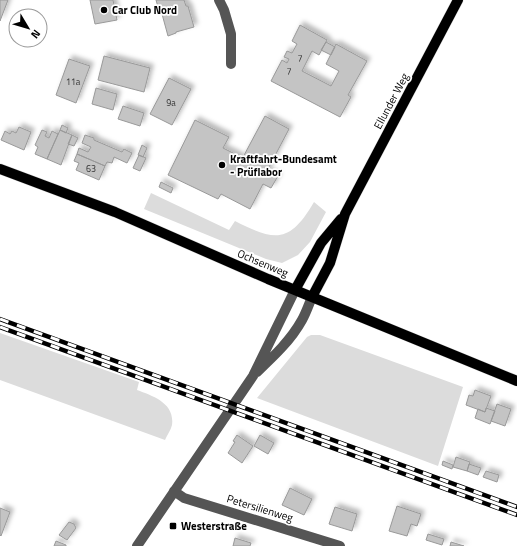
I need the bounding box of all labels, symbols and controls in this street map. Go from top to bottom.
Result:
place label: Car Club Nord [112,2,177,18]
marker: Car Club Nord [99,5,109,15]
north arrow [8,8,48,48]
text: N [27,26,45,42]
house number: 7 [297,52,303,65]
house number: 7 [286,65,292,78]
street label: Ellunder Weg [370,70,413,132]
house number: 11a [66,75,81,88]
house number: 9a [166,96,176,109]
place label: Kraftfahrt-Bundesamt - Prüflabor [230,151,337,180]
marker: Kraftfahrt-Bundesamt - Prüflabor [217,160,227,170]
house number: 63 [86,162,96,175]
street label: Ochsenweg [235,245,291,281]
street label: Petersilienweg [225,490,295,526]
place label: Westerstraße [181,518,247,534]
marker: Westerstraße [168,521,178,531]

